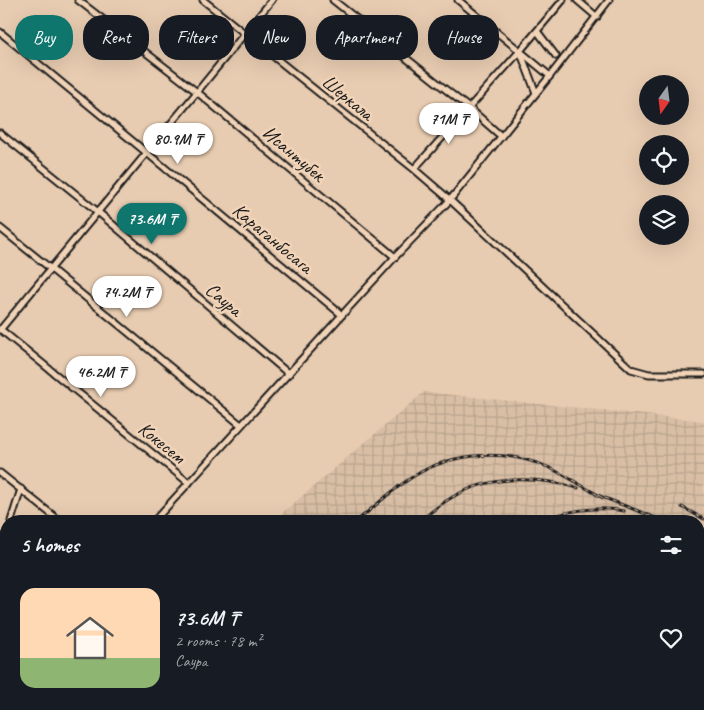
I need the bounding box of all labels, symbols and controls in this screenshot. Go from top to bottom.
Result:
chip: Buy [15,15,73,60]
chip: Rent [83,15,149,60]
chip: Filters [159,15,234,60]
chip: New [244,15,306,60]
chip: Apartment [316,15,418,60]
chip: House [428,15,499,60]
street label: Шеркала [317,69,380,127]
north arrow [639,75,689,125]
map controls [639,75,689,245]
pin: 71M ₸ [414,102,484,145]
text: 71M ₸ [430,109,468,129]
street label: Исантубек [257,120,332,188]
pin: 80.9M ₸ [132,122,224,165]
text: 80.9M ₸ [154,129,202,149]
button: locate [639,135,689,185]
button: layers [639,195,689,245]
street label: Караганбосага [227,198,319,280]
pin: 73.6M ₸ [106,202,198,245]
text: 73.6M ₸ [128,209,176,229]
pin: 74.2M ₸ [81,276,173,318]
street label: Саура [200,277,249,323]
text: 74.2M ₸ [103,282,151,302]
pin: 46.2M ₸ [55,356,147,398]
text: 46.2M ₸ [77,362,125,382]
street label: Кокесем [133,416,191,470]
icon: filters [657,531,685,559]
text: 5 homes [20,532,79,558]
text: 73.6M ₸ [175,605,239,631]
icon: home [60,608,120,668]
icon: heart [657,624,685,652]
text: 2 rooms · 78 m² [175,631,261,651]
text: Саура [175,651,207,671]

